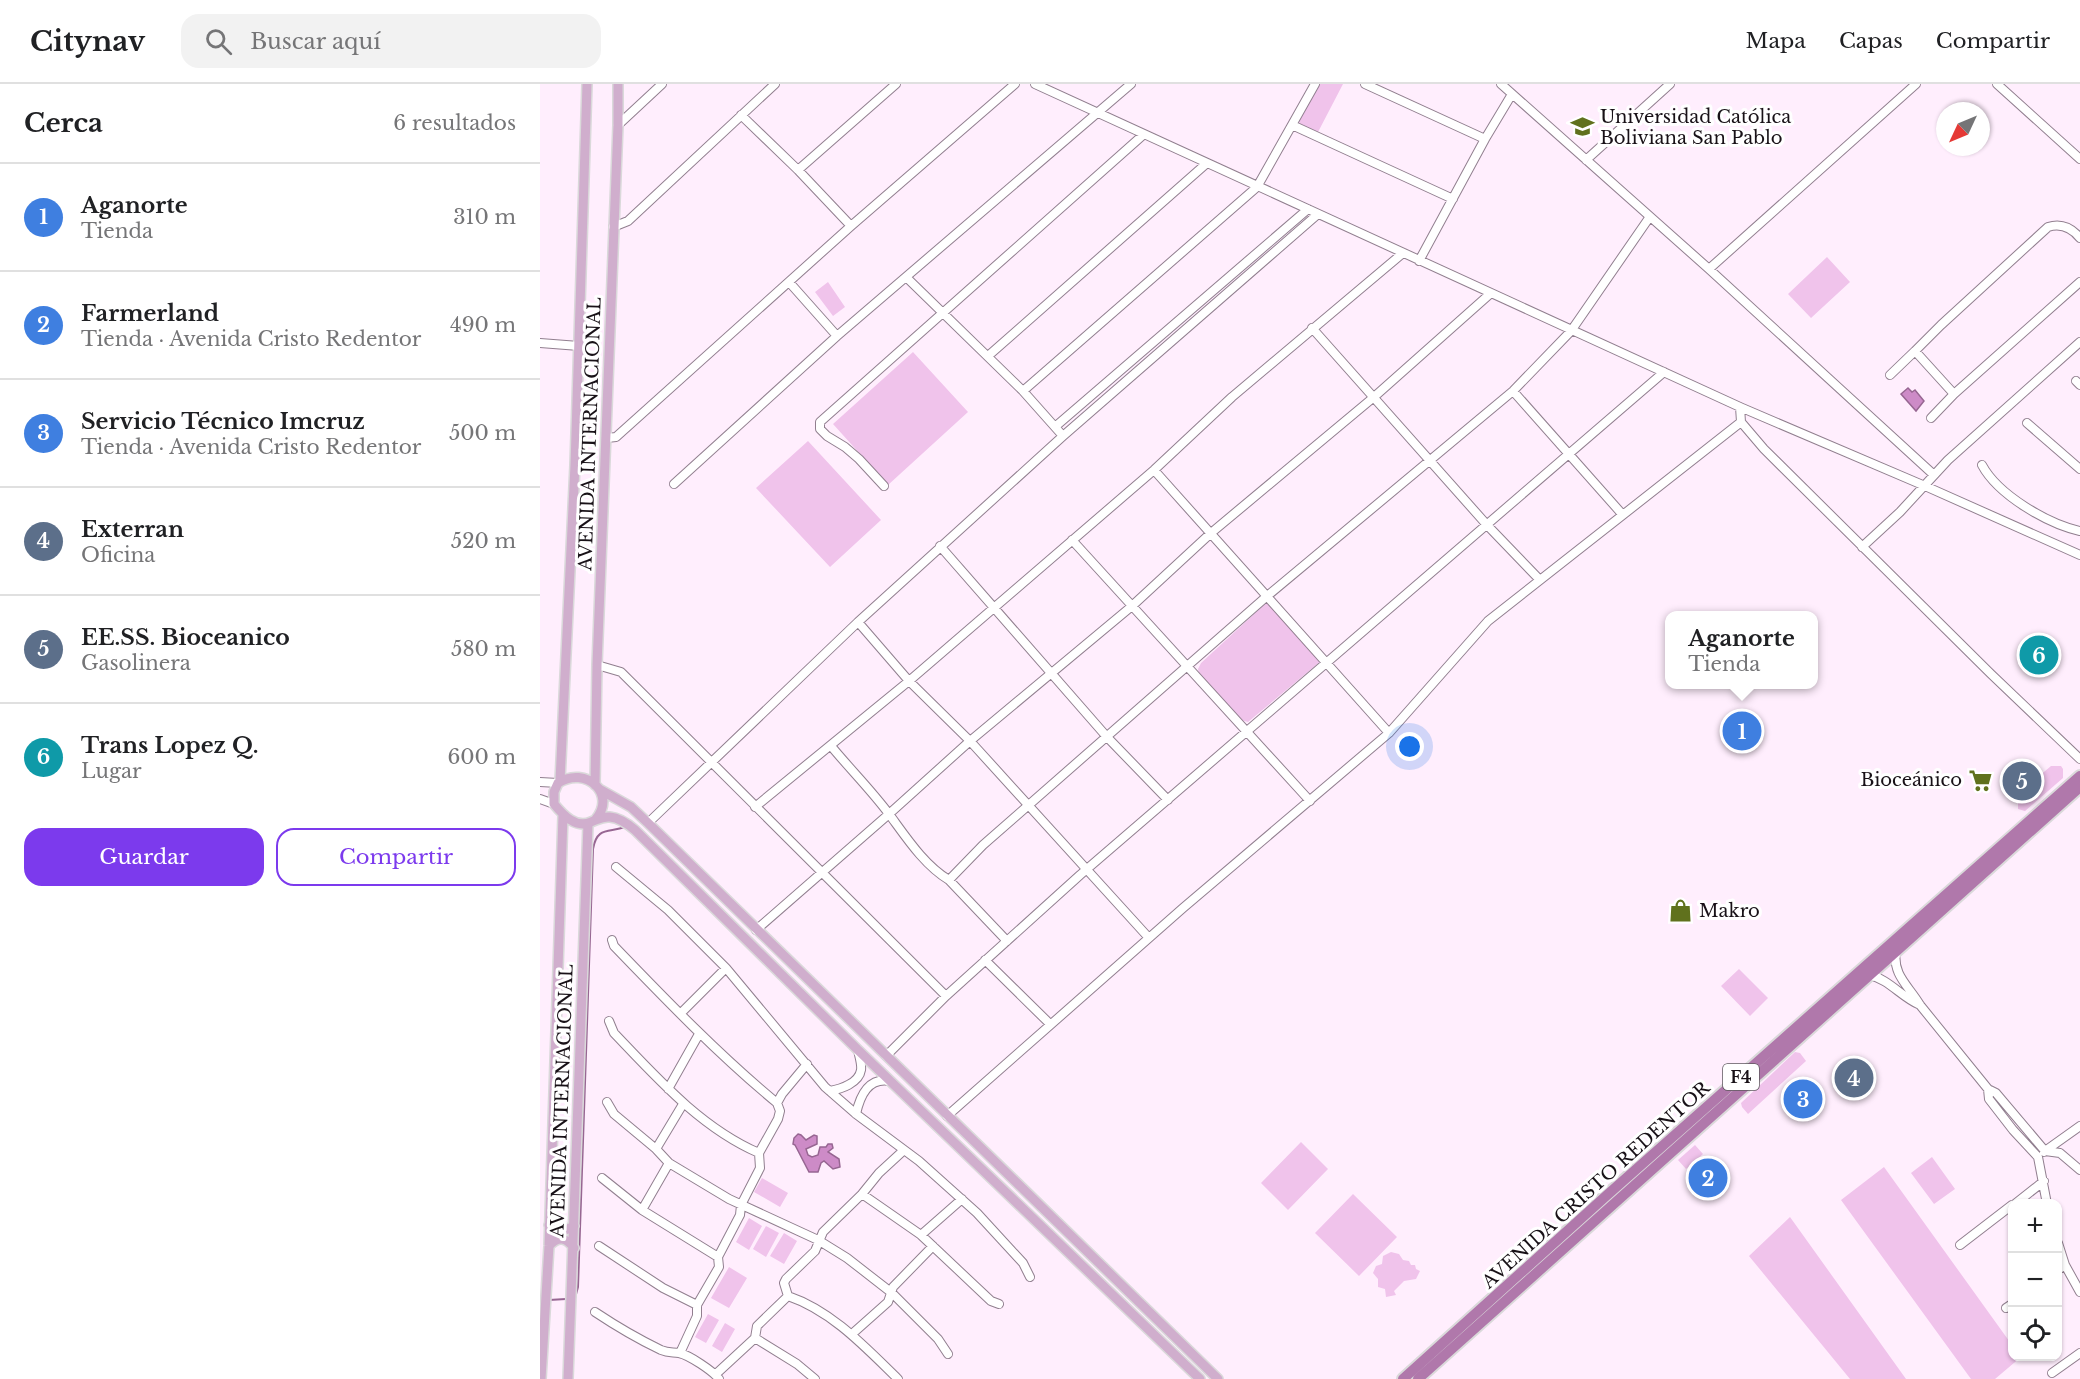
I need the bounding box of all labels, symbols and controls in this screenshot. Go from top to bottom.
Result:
search box [181,14,601,68]
text: Citynav [30,24,145,59]
icon: search [202,25,235,58]
text: Buscar aquí [250,28,381,55]
text: Mapa [1746,28,1806,54]
text: Capas [1839,28,1903,54]
text: Compartir [1936,28,2050,54]
north arrow [1936,102,1990,156]
place label: Universidad Católica Boliviana San Pablo [1600,106,1791,149]
text: Cerca [24,107,103,139]
text: 6 resultados [393,111,516,135]
school or university icon: Universidad Católica Boliviana San Pablo [1569,114,1595,140]
text: Aganorte [81,192,188,219]
text: 1 [39,205,48,229]
text: 310 m [453,205,516,229]
text: Tienda [81,219,153,243]
street label: AVENIDA INTERNACIONAL [574,297,606,572]
text: Farmerland [81,300,219,327]
text: 2 [37,313,50,337]
text: 490 m [450,313,516,337]
text: Tienda · Avenida Cristo Redentor [81,327,421,351]
text: Servicio Técnico Imcruz [81,408,365,435]
text: 3 [37,421,50,445]
text: 500 m [449,421,516,445]
text: Tienda · Avenida Cristo Redentor [81,435,421,459]
text: Exterran [81,516,184,543]
text: 4 [37,529,50,553]
text: 520 m [451,529,516,553]
text: Oficina [81,543,155,567]
popup [1665,611,1818,689]
text: EE.SS. Bioceanico [81,624,290,651]
text: Aganorte [1688,625,1795,652]
pin: 6 [2020,632,2058,678]
text: 5 [38,637,49,661]
text: 580 m [451,637,516,661]
text: Gasolinera [81,651,191,675]
text: Tienda [1688,652,1760,676]
pin: 1 [1722,708,1762,754]
text: Trans Lopez Q. [81,732,258,759]
your location [1395,732,1424,761]
text: 6 [37,745,50,769]
text: 600 m [447,745,516,769]
pin: 5 [2002,758,2042,804]
text: Lugar [81,759,142,783]
supermarket icon: Bioceánico [1967,767,1993,793]
place label: Bioceánico [1860,769,1962,791]
button: Guardar [24,828,264,886]
button: Compartir [276,828,516,886]
shop icon: Makro [1668,898,1694,924]
place label: Makro [1699,900,1760,922]
street label: AVENIDA INTERNACIONAL [546,964,578,1239]
pin: 4 [1834,1056,1874,1100]
road number: F4 [1723,1064,1759,1090]
street label: AVENIDA CRISTO REDENTOR [1477,1076,1715,1294]
pin: 3 [1784,1076,1822,1122]
pin: 2 [1688,1156,1728,1200]
map controls [2008,1199,2062,1361]
button: + [2008,1199,2062,1253]
button: − [2008,1253,2062,1307]
button: locate [2008,1307,2062,1361]

